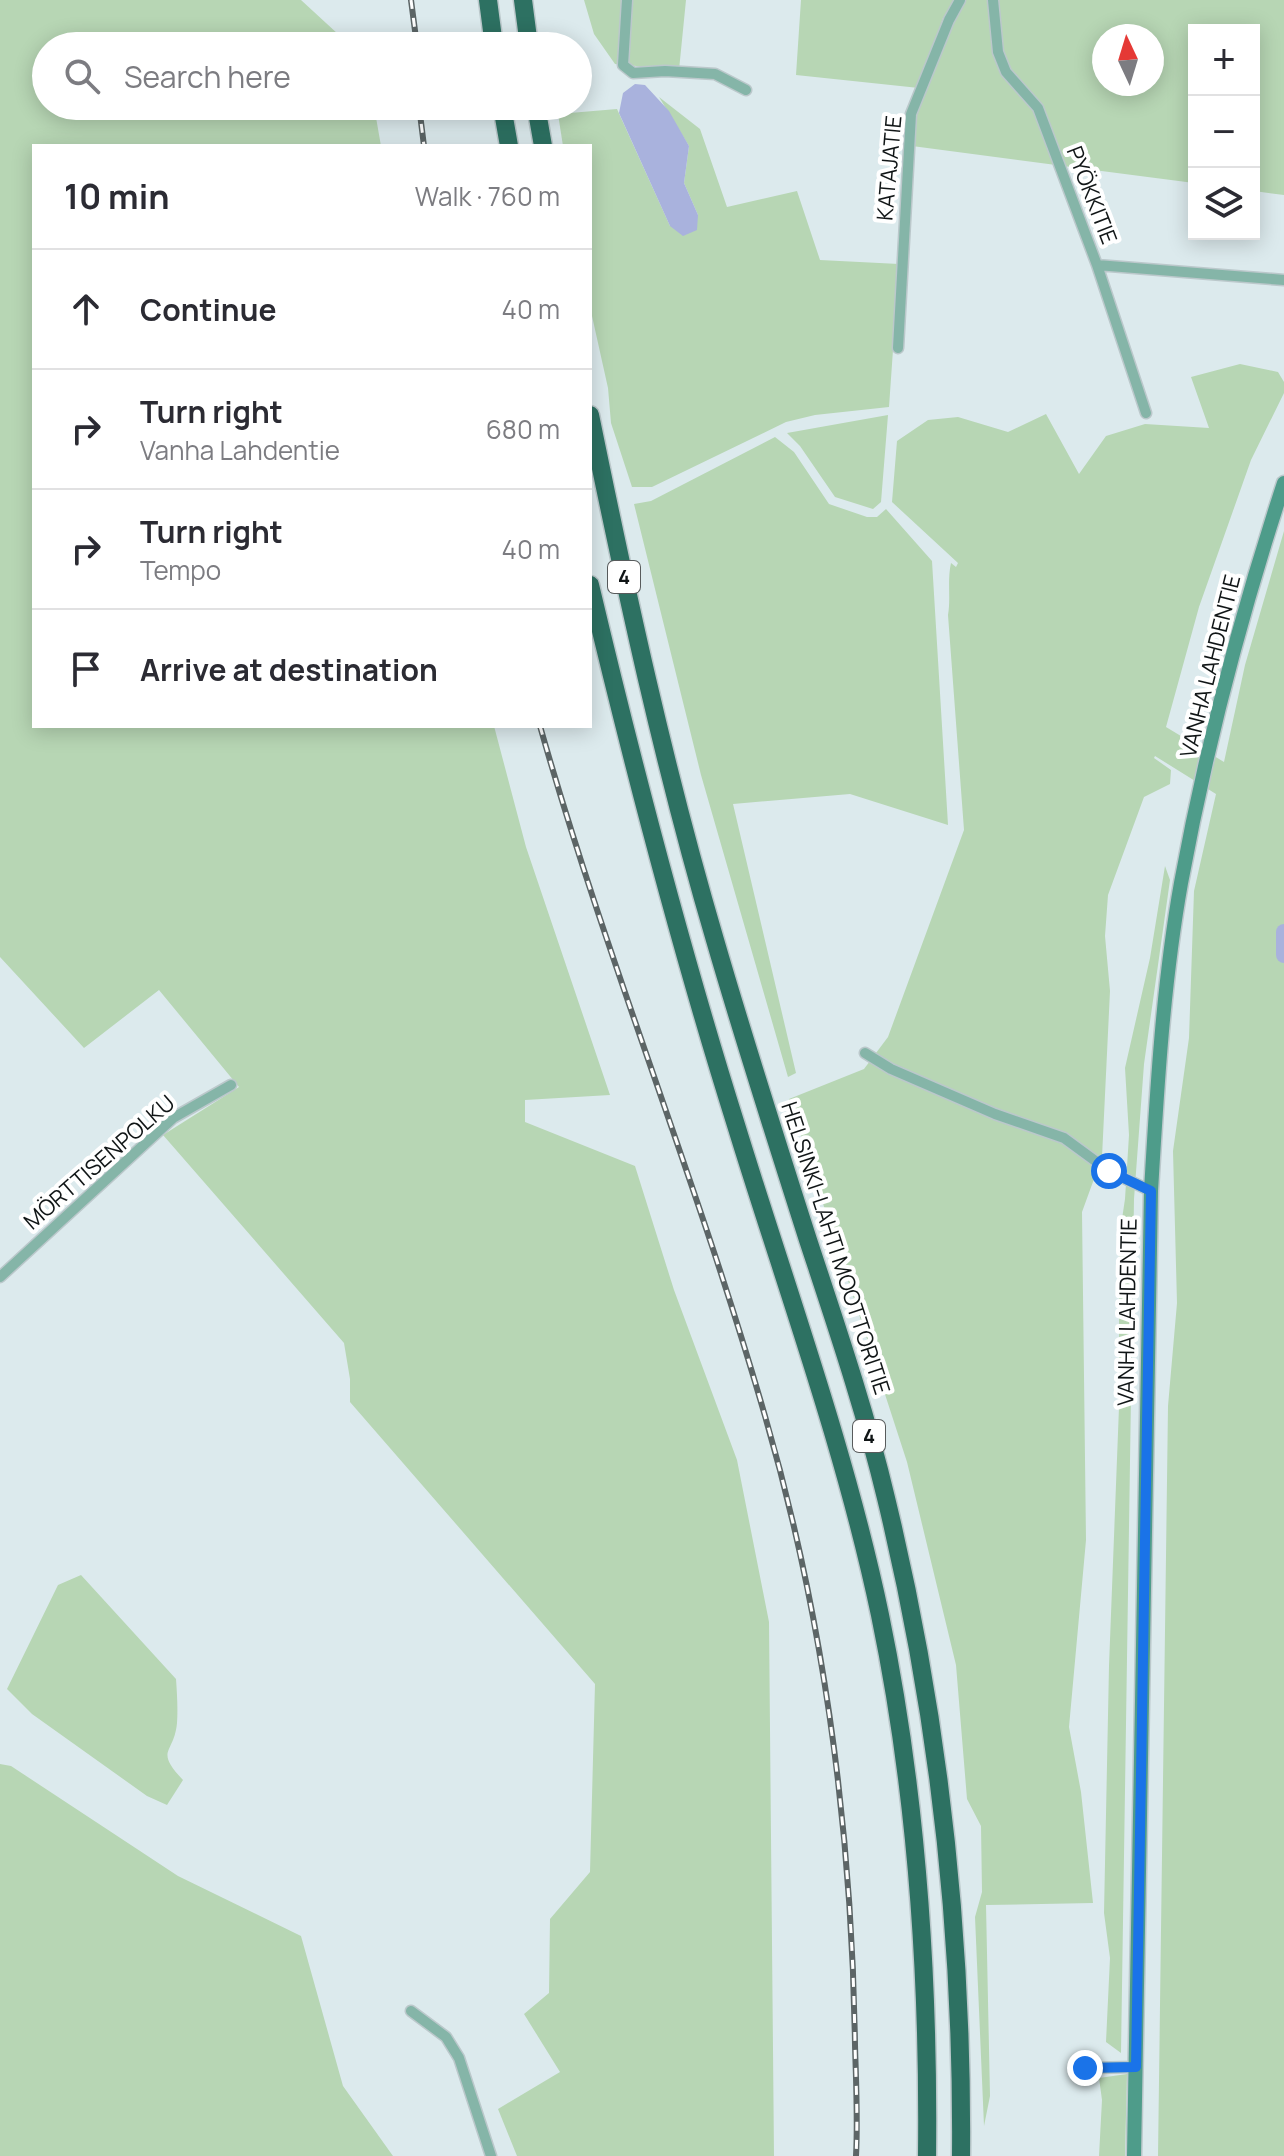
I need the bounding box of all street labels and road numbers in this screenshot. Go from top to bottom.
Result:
street label: KATAJATIE [869,114,909,222]
street label: PYÖKKITIE [1060,142,1124,248]
road number: 4 [608,561,640,593]
street label: VANHA LAHDENTIE [1173,571,1247,761]
street label: MÖRTTISENPOLKU [17,1088,181,1236]
street label: HELSINKI-LAHTI MOOTTORITIE [774,1098,898,1398]
street label: VANHA LAHDENTIE [1110,1218,1144,1406]
road number: 4 [853,1420,885,1452]

